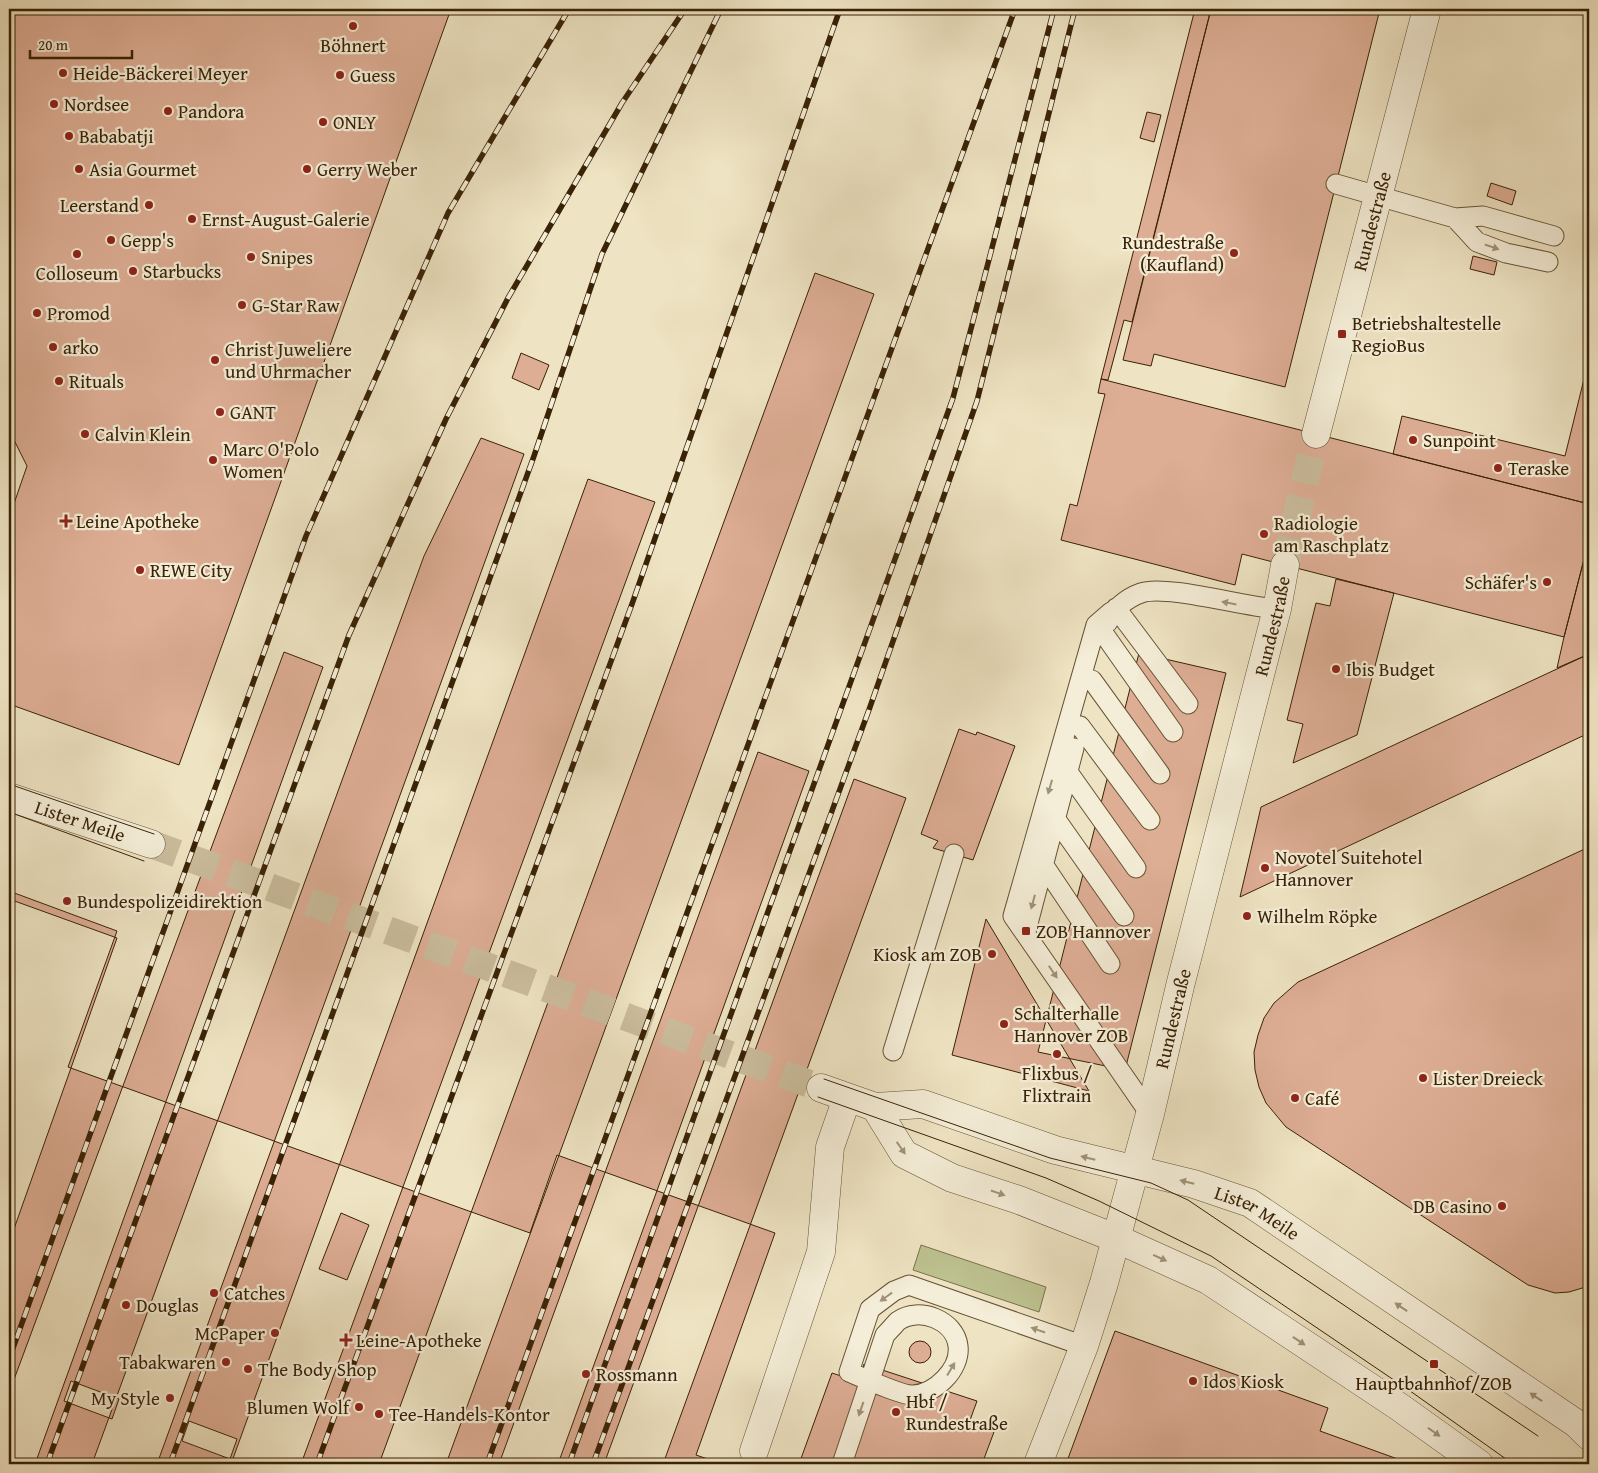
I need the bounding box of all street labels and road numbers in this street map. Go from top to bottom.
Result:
street label: Rundestraße [1345,168,1398,274]
street label: Rundestraße [1246,574,1297,679]
street label: Lister Meile [31,793,129,849]
street label: Rundestraße [1147,965,1198,1071]
street label: Lister Meile [1211,1178,1306,1247]

